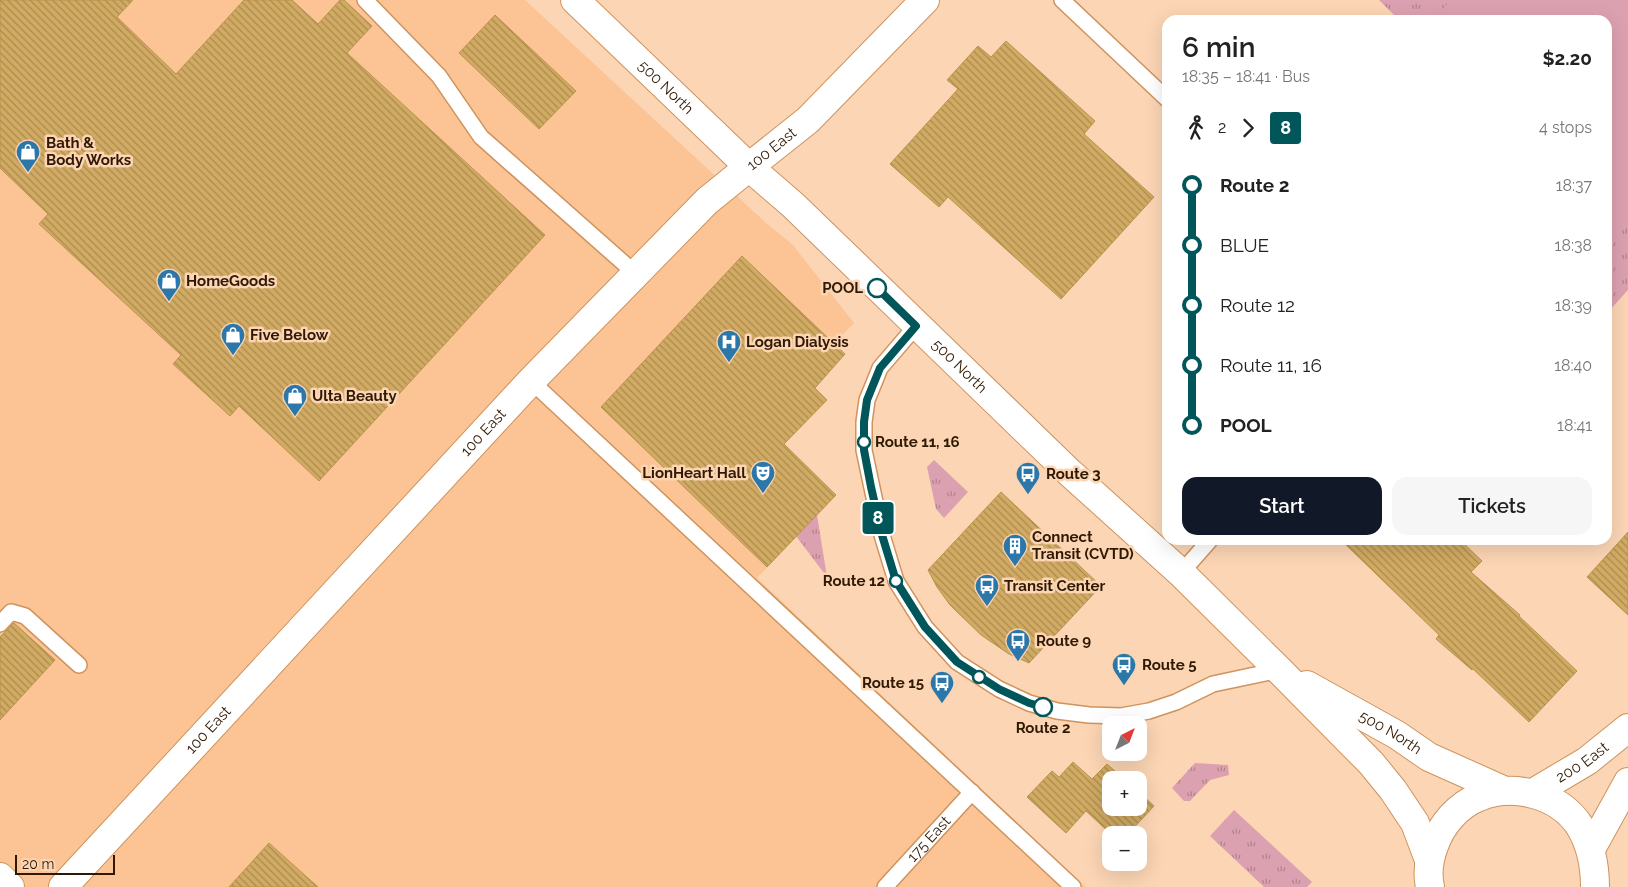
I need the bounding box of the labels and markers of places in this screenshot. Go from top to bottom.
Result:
place label: Bath & Body Works [46,134,131,169]
shop icon: Bath & Body Works [15,139,41,173]
shop icon: HomeGoods [156,268,182,302]
place label: HomeGoods [186,272,275,290]
marker: POOL [867,278,887,298]
place label: POOL [822,279,863,297]
shop icon: Five Below [220,322,246,356]
place label: Five Below [250,326,329,344]
hospital icon: Logan Dialysis [716,329,742,363]
place label: Logan Dialysis [746,333,849,351]
shop icon: Ulta Beauty [282,383,308,417]
place label: Ulta Beauty [312,387,398,405]
place label: Route 11, 16 [875,433,960,451]
marker: Route 11, 16 [857,435,871,449]
theatre icon: LionHeart Hall [750,460,776,494]
bus stop icon: Route 3 [1015,461,1041,495]
place label: LionHeart Hall [642,464,746,482]
place label: Route 3 [1046,465,1101,483]
place label: Connect Transit (CVTD) [1032,528,1134,563]
building icon: Connect Transit (CVTD) [1002,533,1028,567]
place label: Route 12 [823,572,885,590]
bus stop icon: Transit Center [974,573,1000,607]
marker: Route 12 [889,574,903,588]
place label: Transit Center [1004,577,1105,595]
bus stop icon: Route 9 [1005,628,1031,662]
place label: Route 9 [1036,632,1091,650]
bus stop icon: Route 5 [1111,652,1137,686]
place label: Route 5 [1142,656,1197,674]
bus stop icon: Route 15 [929,670,955,704]
unlabelled marker [972,670,986,684]
place label: Route 15 [862,674,924,692]
marker: Route 2 [1033,697,1053,717]
place label: Route 2 [1016,719,1070,737]

